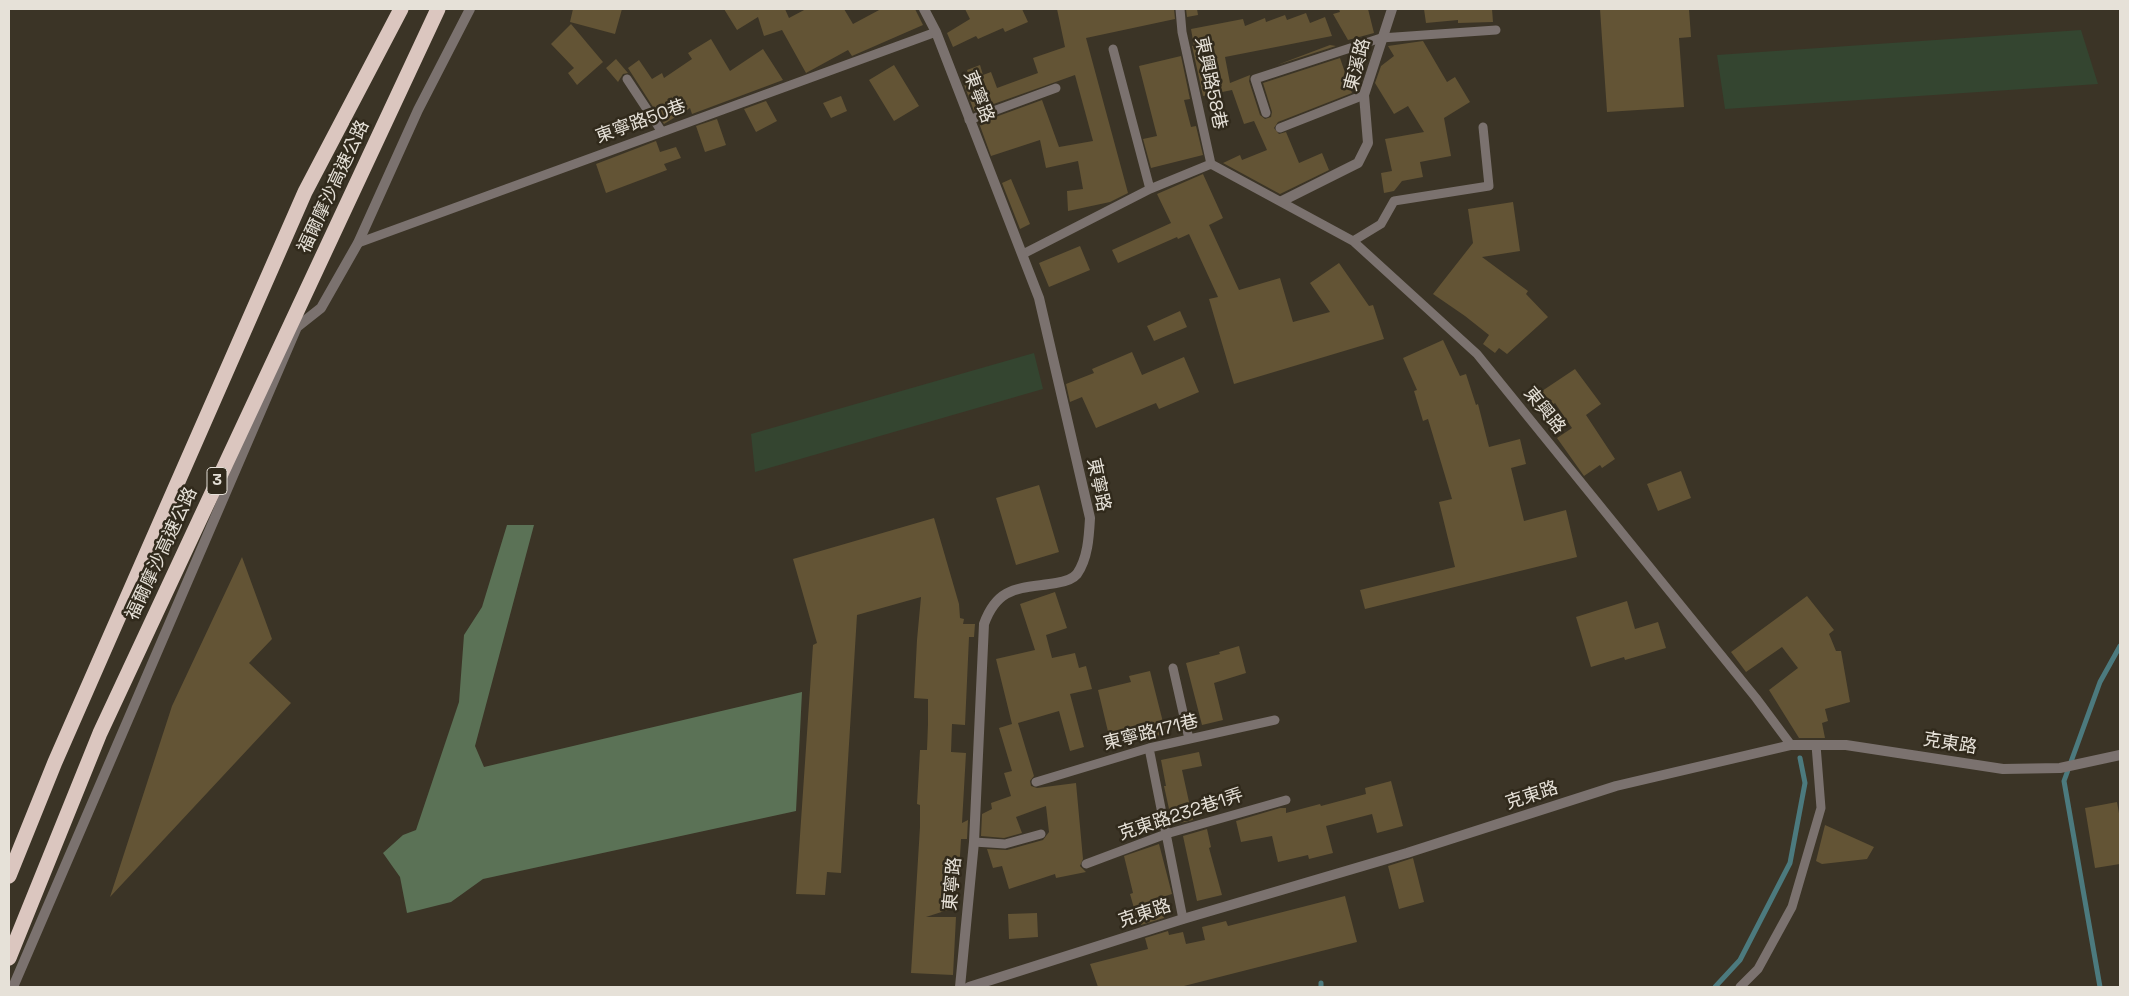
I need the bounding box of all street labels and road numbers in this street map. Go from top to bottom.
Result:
street label: 東興路58巷 [1190,35,1230,131]
street label: 東溪路 [1341,36,1375,94]
street label: 東寧路 [958,68,998,126]
street label: 東寧路50巷 [593,96,689,148]
street label: 福爾摩沙高速公路 [294,117,374,257]
street label: 東興路 [1519,383,1569,439]
street label: 東寧路 [1082,456,1114,514]
road number: 3 [207,468,227,494]
street label: 福爾摩沙高速公路 [122,484,202,624]
street label: 東寧路171巷 [1101,711,1201,755]
street label: 克東路 [1922,729,1978,759]
street label: 克東路 [1503,777,1561,815]
street label: 克東路232巷1弄 [1116,785,1246,845]
street label: 東寧路 [940,856,966,912]
street label: 克東路 [1116,895,1174,933]

